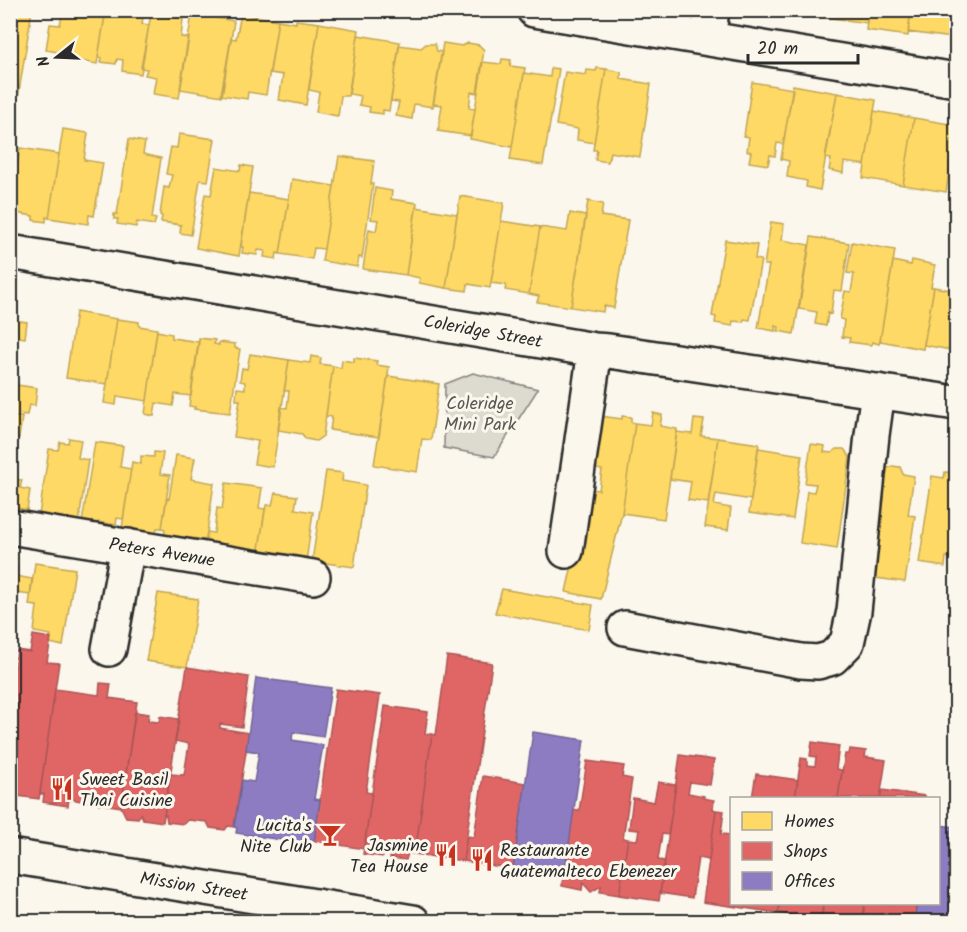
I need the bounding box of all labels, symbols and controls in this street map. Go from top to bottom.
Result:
north arrow [27,27,87,87]
scale bar [748,27,858,65]
text: 20 m [757,35,798,64]
text: N [31,53,58,70]
street label: Coleridge Street [421,308,545,357]
park label: Coleridge Mini Park [444,390,517,440]
street label: Peters Avenue [107,531,217,576]
place label: Sweet Basil Thai Cuisine [80,766,173,816]
restaurant icon: Sweet Basil Thai Cuisine [49,776,75,802]
legend [730,797,940,905]
text: Homes [784,808,835,837]
place label: Lucita's Nite Club [240,812,313,862]
bar icon: Lucita's Nite Club [317,822,343,848]
place label: Jasmine Tea House [350,832,428,882]
place label: Restaurante Guatemalteco Ebenezer [500,837,678,887]
text: Shops [784,838,828,867]
restaurant icon: Jasmine Tea House [433,842,459,868]
restaurant icon: Restaurante Guatemalteco Ebenezer [469,847,495,873]
street label: Mission Street [138,865,251,910]
text: Offices [784,868,835,897]

